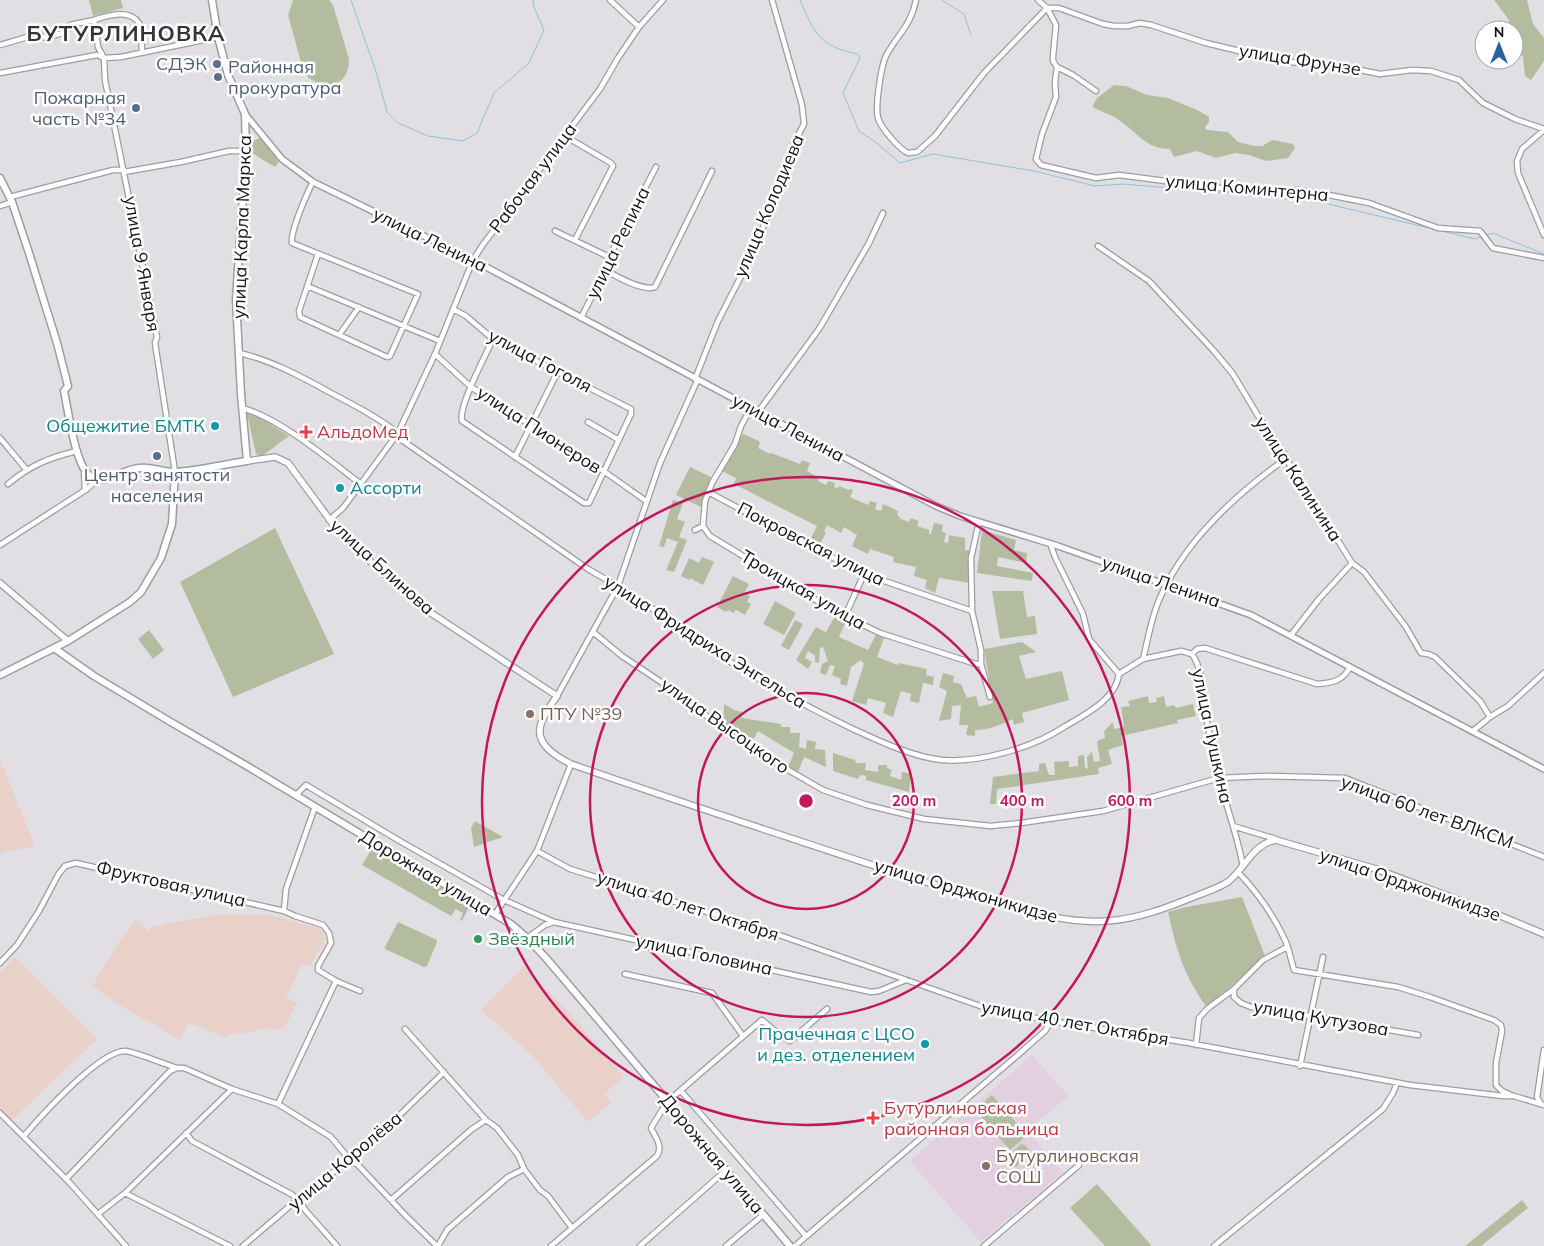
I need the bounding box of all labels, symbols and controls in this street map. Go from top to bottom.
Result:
district label: БУТУРЛИНОВКА [27,19,225,47]
north arrow [1474,20,1524,70]
text: N [1494,23,1504,41]
street label: улица Фрунзе [1237,39,1363,81]
place label: СДЭК [156,52,207,75]
place label: Районная прокуратура [228,55,341,99]
marker: СДЭК [211,58,223,70]
marker: Районная прокуратура [212,71,224,83]
place label: Пожарная часть №34 [32,86,126,130]
marker: Пожарная часть №34 [130,102,142,114]
street label: Рабочая улица [484,118,581,237]
street label: улица Колодиева [728,131,809,281]
street label: улица Карла Маркса [227,135,256,319]
street label: улица Коминтерна [1164,169,1330,206]
street label: улица Репина [581,183,655,303]
street label: улица 9 Января [119,194,166,334]
street label: улица Ленина [369,202,491,277]
street label: улица Гоголя [484,324,596,398]
street label: улица Пионеров [472,381,606,479]
street label: улица Ленина [728,388,848,467]
street label: улица Калинина [1249,412,1347,546]
place label: Общежитие БМТК [46,414,205,437]
marker: Общежитие БМТК [209,420,221,432]
place label: АльдоМед [317,420,408,443]
marker: АльдоМед [299,425,313,439]
marker: Центр занятости населения [151,450,163,462]
place label: Центр занятости населения [84,463,230,507]
place label: Ассорти [350,476,422,499]
marker: Ассорти [334,482,346,494]
street label: Покровская улица [734,496,889,591]
street label: улица Блинова [325,514,439,620]
street label: Троицкая улица [737,545,870,635]
street label: улица Ленина [1099,550,1224,613]
street label: улица Фридриха Энгельса [600,570,811,713]
street label: улица Пушкина [1187,666,1238,806]
street label: улица Высоцкого [656,673,794,779]
place label: ПТУ №39 [540,702,622,725]
marker: ПТУ №39 [524,708,536,720]
street label: улица 60 лет ВЛКСМ [1338,770,1517,853]
text: 200 m [892,791,936,810]
text: 400 m [1000,791,1044,810]
text: 600 m [1108,791,1152,810]
centre of rings [797,792,815,810]
street label: Дорожная улица [356,824,496,921]
street label: улица Орджоникидзе [1317,843,1504,926]
street label: улица Орджоникидзе [872,853,1061,928]
street label: Фруктовая улица [94,855,248,912]
street label: улица 40 лет Октября [594,865,782,946]
place label: Звёздный [488,927,575,950]
street label: улица Головина [634,929,774,980]
marker: Звёздный [472,933,484,945]
street label: улица Кутузова [1252,994,1390,1041]
street label: улица 40 лет Октября [980,995,1171,1050]
place label: Прачечная с ЦСО и дез. отделением [757,1022,915,1066]
marker: Прачечная с ЦСО и дез. отделением [919,1038,931,1050]
street label: Дорожная улица [655,1089,769,1218]
place label: Бутурлиновская районная больница [884,1096,1059,1140]
street label: улица Королёва [283,1106,407,1215]
marker: Бутурлиновская районная больница [866,1111,880,1125]
place label: Бутурлиновская СОШ [996,1144,1139,1188]
marker: Бутурлиновская СОШ [980,1160,992,1172]

